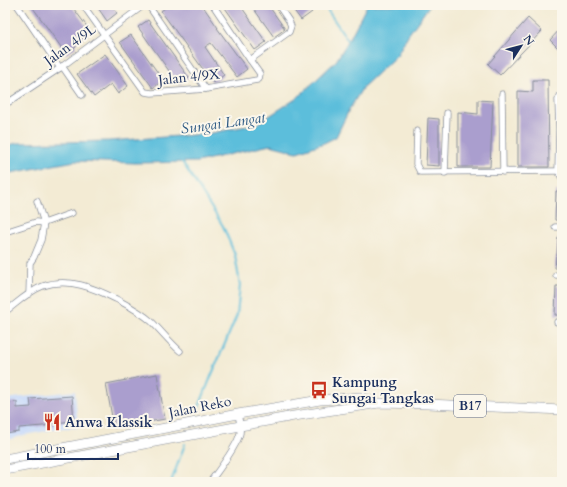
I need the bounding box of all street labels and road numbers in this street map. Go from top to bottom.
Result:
street label: Jalan 4/9L [39,20,100,71]
street label: Jalan 4/9X [155,64,221,90]
street label: Jalan Reko [165,392,233,423]
road number: B17 [454,395,486,417]

